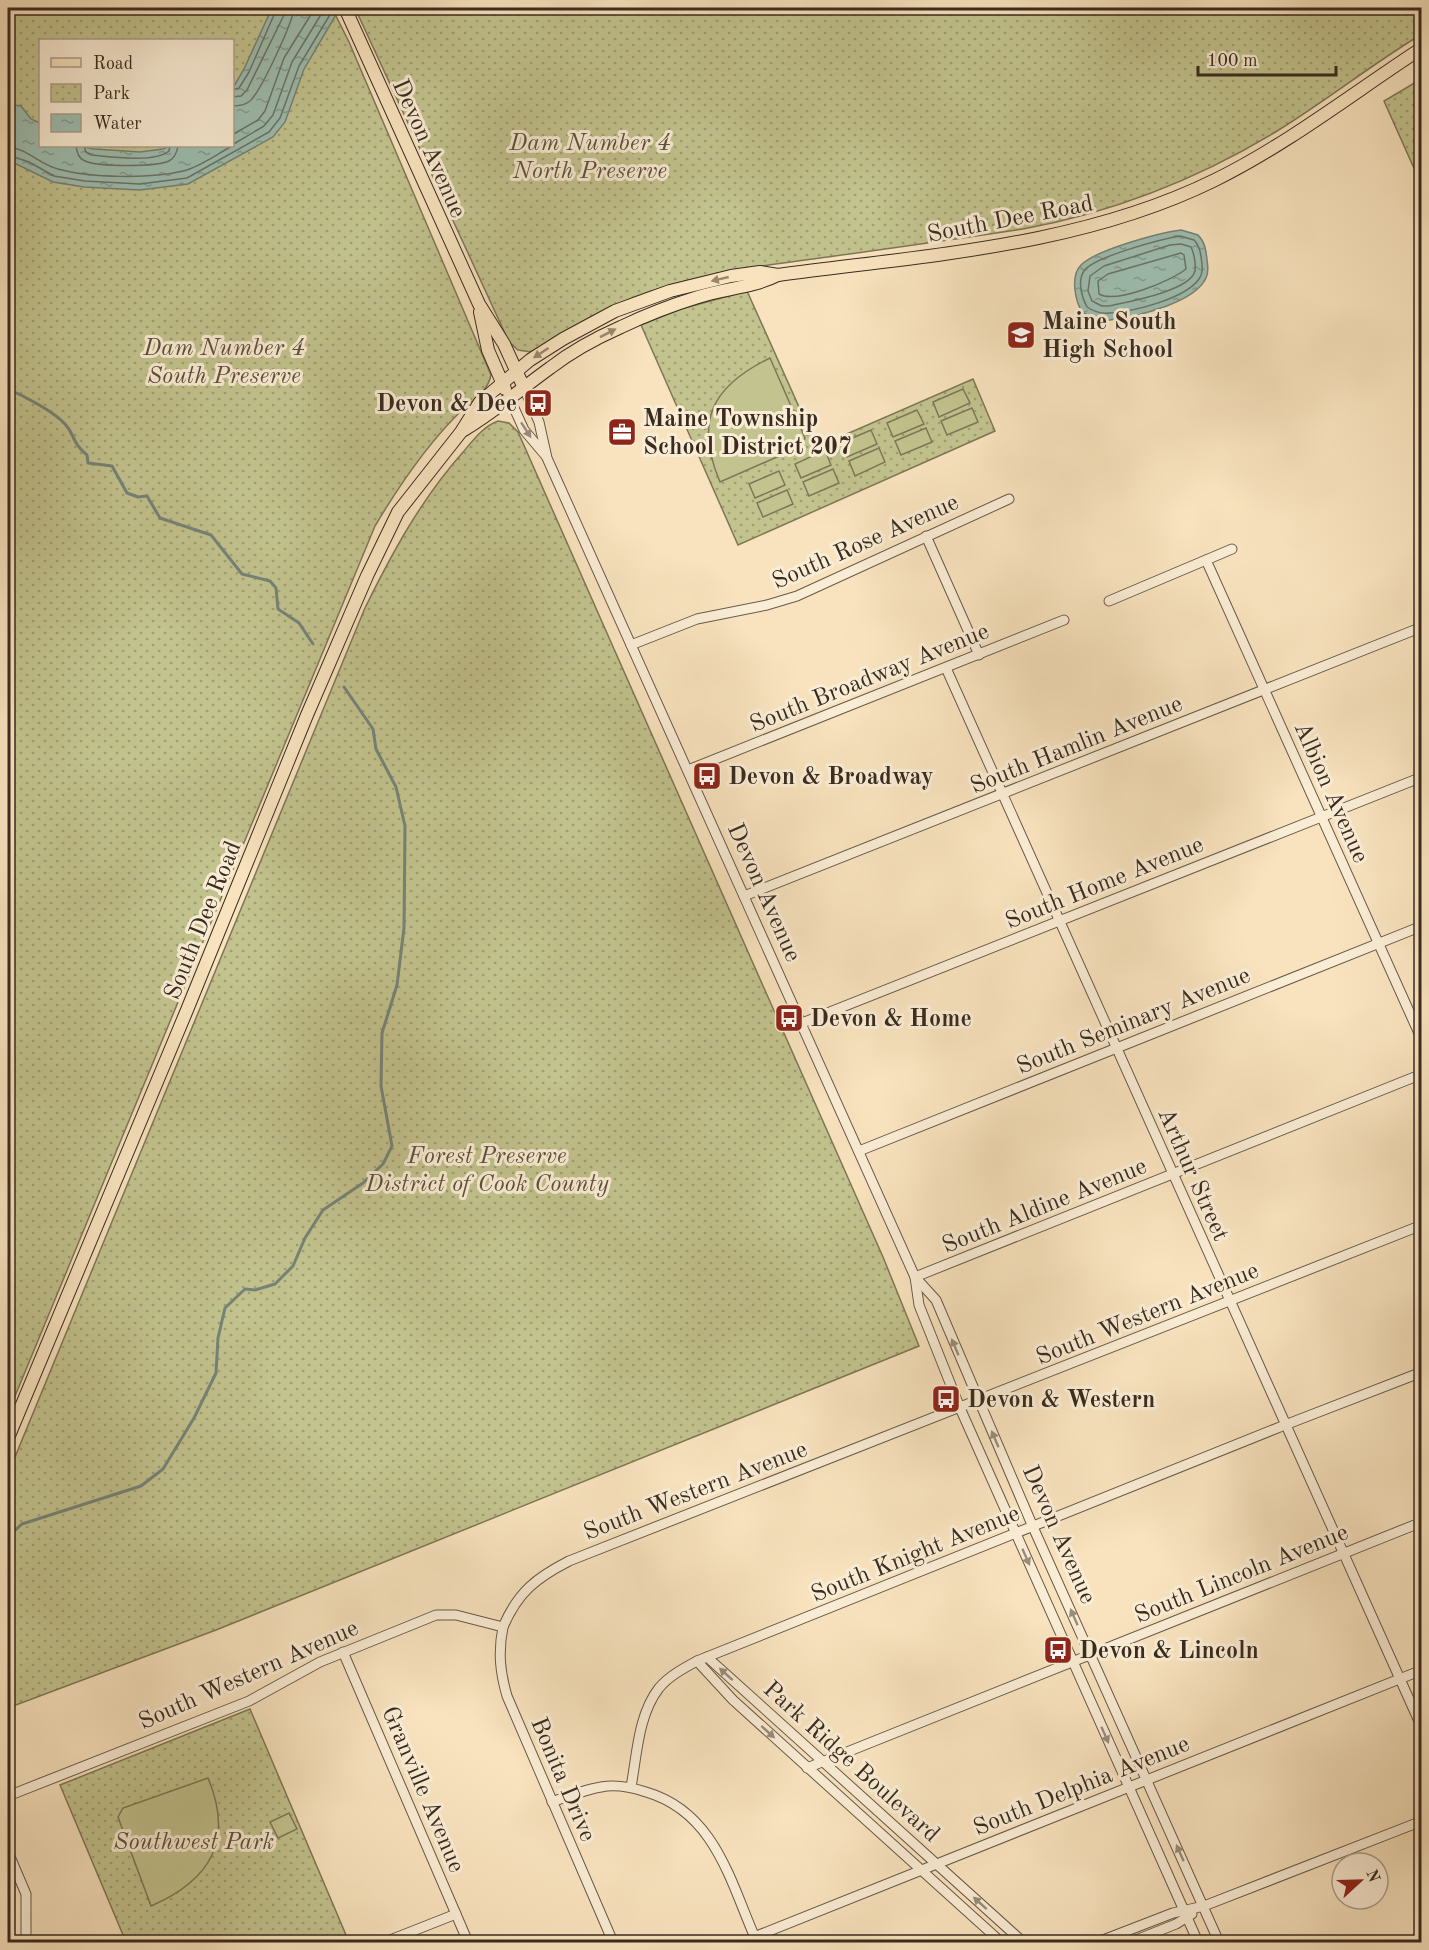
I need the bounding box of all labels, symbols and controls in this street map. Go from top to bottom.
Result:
legend [39,39,234,147]
scale bar [1198,39,1336,77]
text: 100 m [1207,52,1258,70]
text: Road [93,55,133,73]
street label: Devon Avenue [387,76,469,222]
text: Park [93,85,130,103]
text: Water [93,115,142,133]
park label: Dam Number 4 North Preserve [508,132,671,184]
street label: South Dee Road [925,192,1096,248]
one-way arrow [711,274,729,284]
place label: Maine South High School [1042,311,1176,363]
school or university icon: Maine South High School [1005,319,1037,351]
one-way arrow [600,328,617,338]
park label: Dam Number 4 South Preserve [142,337,305,389]
one-way arrow [533,347,549,358]
bus stop icon: Devon & Dee [522,387,554,419]
place label: Devon & Dee [376,393,517,417]
place label: Maine Township School District 207 [643,408,852,460]
office icon: Maine Township School District 207 [606,416,638,448]
one-way arrow [520,422,531,439]
street label: South Rose Avenue [769,491,963,595]
street label: South Broadway Avenue [747,620,993,738]
street label: South Hamlin Avenue [967,692,1186,799]
street label: Albion Avenue [1288,719,1372,867]
bus stop icon: Devon & Broadway [691,760,723,792]
place label: Devon & Broadway [728,766,934,790]
street label: Devon Avenue [722,820,804,966]
street label: South Home Avenue [1002,833,1207,935]
street label: South Dee Road [161,838,247,1003]
street label: South Seminary Avenue [1014,964,1254,1080]
bus stop icon: Devon & Home [773,1002,805,1034]
place label: Devon & Home [810,1008,972,1032]
street label: Arthur Street [1152,1105,1232,1245]
park label: Forest Preserve District of Cook County [364,1145,609,1197]
street label: South Aldine Avenue [939,1155,1151,1259]
street label: South Western Avenue [1033,1259,1262,1371]
one-way arrow [950,1337,960,1355]
bus stop icon: Devon & Western [930,1383,962,1415]
place label: Devon & Western [967,1389,1155,1413]
one-way arrow [990,1430,999,1448]
street label: South Western Avenue [580,1438,811,1546]
street label: Devon Avenue [1017,1462,1099,1608]
street label: South Knight Avenue [808,1502,1024,1608]
street label: South Lincoln Avenue [1132,1521,1352,1629]
one-way arrow [1021,1549,1030,1566]
one-way arrow [1069,1608,1079,1626]
street label: South Western Avenue [135,1617,362,1735]
bus stop icon: Devon & Lincoln [1042,1634,1074,1666]
place label: Devon & Lincoln [1079,1640,1259,1664]
one-way arrow [719,1668,734,1681]
street label: Park Ridge Boulevard [758,1677,943,1848]
street label: Granville Avenue [376,1703,468,1876]
street label: Bonita Drive [525,1714,599,1845]
one-way arrow [760,1725,775,1738]
one-way arrow [1101,1727,1110,1744]
street label: South Delphia Avenue [970,1732,1193,1841]
park label: Southwest Park [114,1831,274,1855]
one-way arrow [1175,1844,1184,1861]
north arrow [1330,1851,1390,1911]
text: N [1362,1867,1382,1886]
one-way arrow [973,1897,988,1910]

